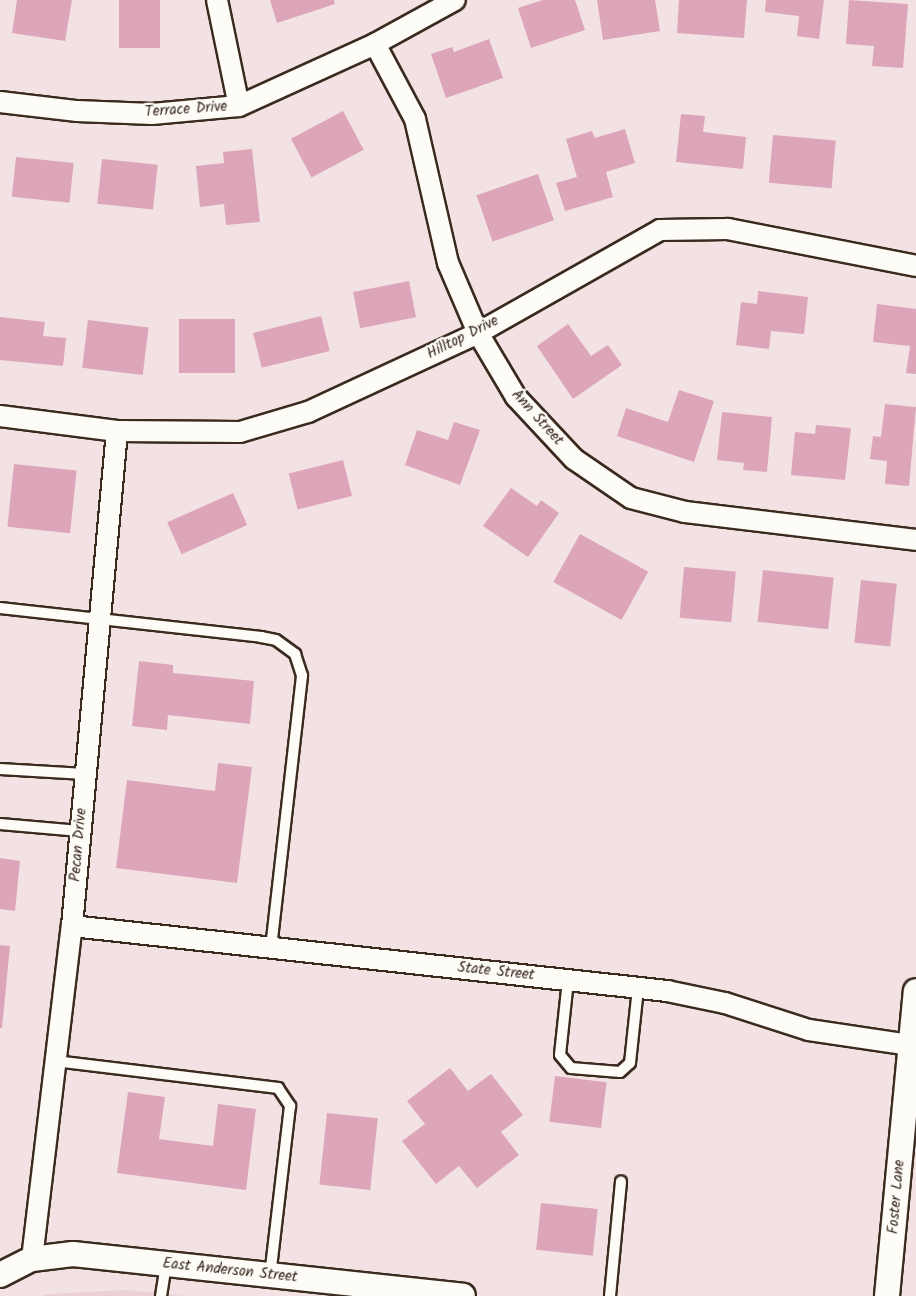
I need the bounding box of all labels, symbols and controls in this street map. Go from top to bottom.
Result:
street label: Terrace Drive [144,98,228,122]
street label: Hilltop Drive [424,312,502,364]
street label: Ann Street [507,386,567,450]
street label: Pecan Drive [67,807,91,883]
street label: State Street [457,959,535,985]
street label: Foster Lane [885,1159,909,1235]
street label: East Anderson Street [162,1255,298,1287]

